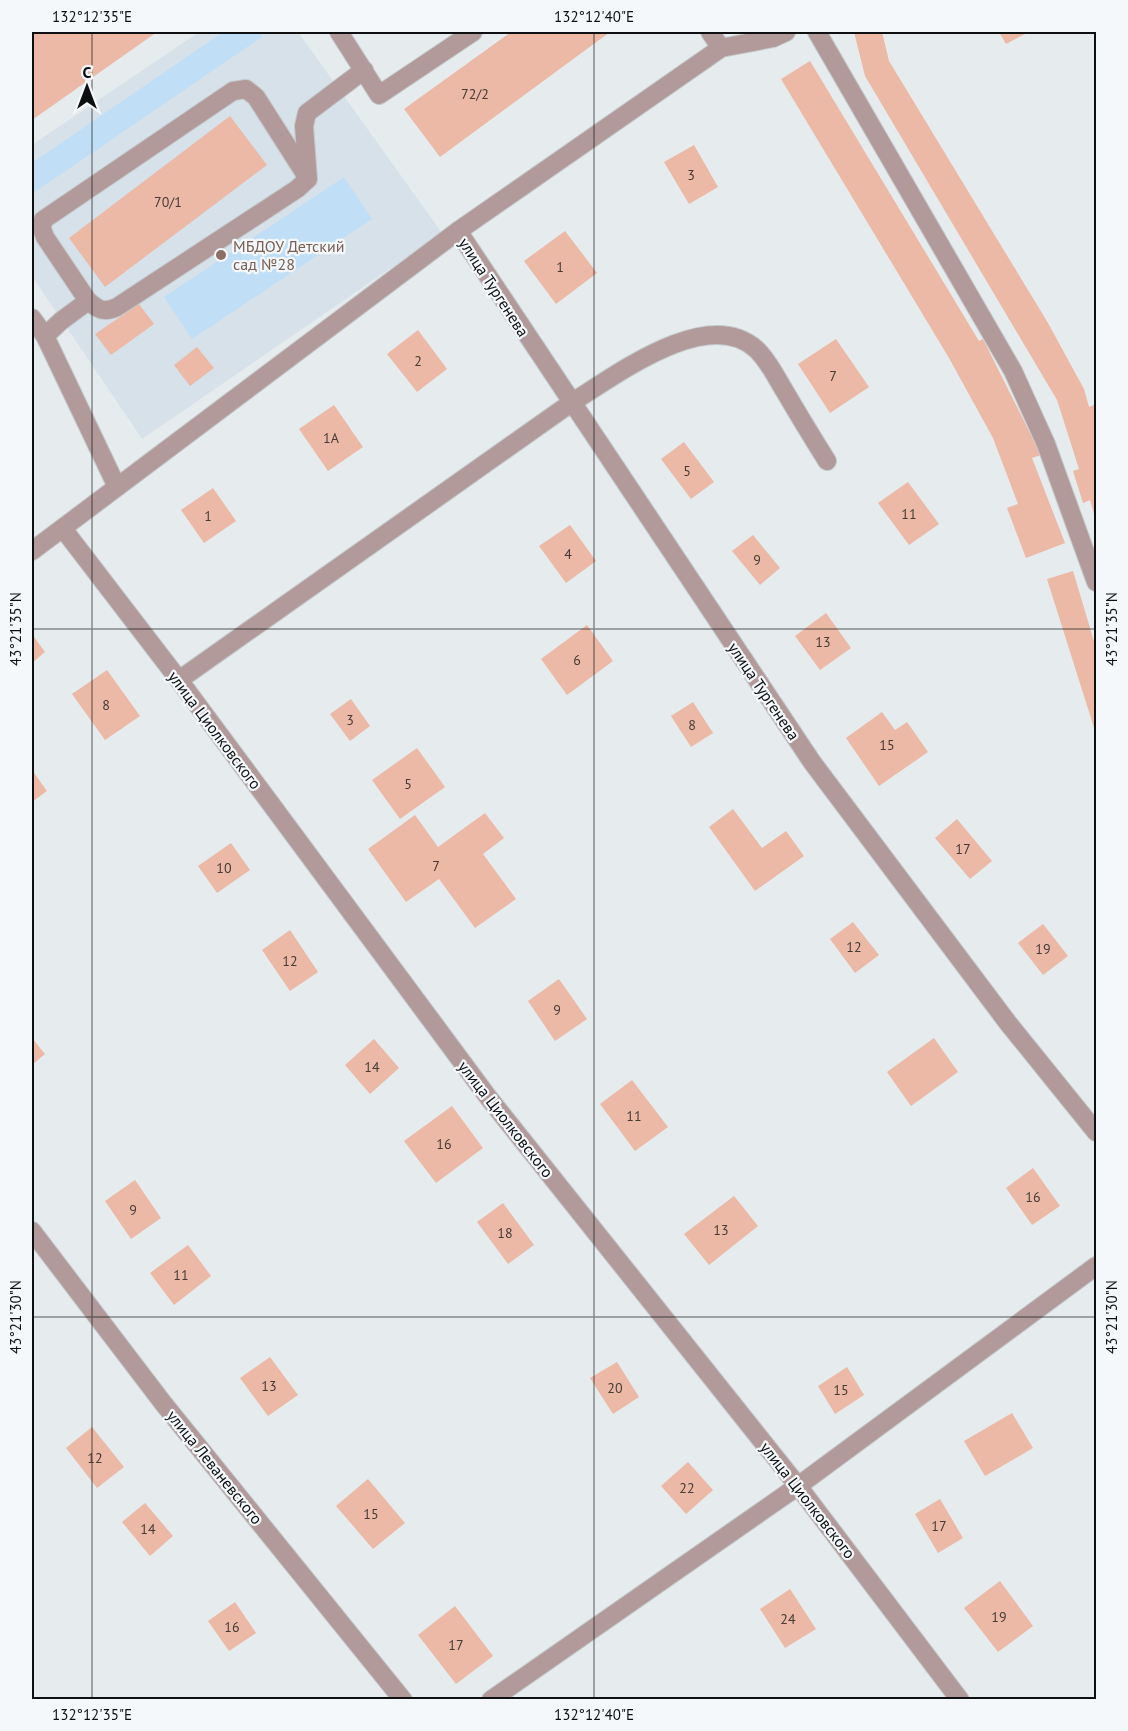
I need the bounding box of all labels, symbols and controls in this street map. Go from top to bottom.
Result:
text: 132°12'35"E [52,7,132,26]
text: 132°12'40"E [554,7,634,26]
north arrow [57,57,117,117]
text: С [83,62,92,82]
house number: 72/2 [461,85,489,103]
house number: 3 [687,166,695,184]
house number: 70/1 [154,193,182,211]
street label: улица Тургенева [455,234,533,340]
place label: МБДОУ Детский сад №28 [233,236,344,274]
marker: МБДОУ Детский сад №28 [214,248,228,262]
house number: 1 [556,258,564,276]
house number: 2 [414,352,422,370]
house number: 7 [829,367,837,385]
house number: 1А [323,429,340,447]
house number: 5 [683,462,691,480]
house number: 11 [901,505,917,523]
house number: 1 [204,507,212,525]
house number: 4 [564,545,572,563]
house number: 9 [753,551,761,569]
text: 43°21'35"N [6,592,25,666]
text: 43°21'35"N [1102,592,1121,666]
house number: 13 [815,633,831,651]
street label: улица Тургенева [724,638,804,744]
house number: 6 [573,651,581,669]
street label: улица Циолковского [164,667,266,793]
house number: 8 [102,696,110,714]
house number: 3 [346,711,354,729]
house number: 8 [688,716,696,734]
house number: 15 [879,736,895,754]
house number: 5 [404,775,412,793]
house number: 17 [955,840,971,858]
house number: 7 [432,857,440,875]
house number: 10 [216,859,232,877]
house number: 12 [846,938,862,956]
house number: 19 [1035,940,1051,958]
house number: 12 [282,952,298,970]
house number: 9 [553,1001,561,1019]
street label: улица Циолковского [454,1057,558,1181]
house number: 14 [364,1058,380,1076]
house number: 11 [626,1107,642,1125]
house number: 16 [436,1135,452,1153]
house number: 16 [1025,1188,1041,1206]
house number: 9 [129,1201,137,1219]
house number: 13 [713,1221,729,1239]
house number: 18 [497,1224,513,1242]
house number: 11 [173,1266,189,1284]
text: 43°21'30"N [6,1280,25,1354]
text: 43°21'30"N [1102,1280,1121,1354]
house number: 13 [261,1377,277,1395]
house number: 20 [607,1379,623,1397]
house number: 15 [833,1381,849,1399]
street label: улица Леваневского [163,1406,267,1528]
street label: улица Циолковского [756,1438,860,1562]
house number: 12 [87,1449,103,1467]
house number: 22 [679,1479,695,1497]
house number: 15 [363,1505,379,1523]
house number: 17 [931,1517,947,1535]
house number: 14 [140,1520,156,1538]
house number: 19 [991,1608,1007,1626]
house number: 24 [780,1610,796,1628]
house number: 16 [224,1618,240,1636]
house number: 17 [448,1636,464,1654]
text: 132°12'35"E [52,1705,132,1724]
text: 132°12'40"E [554,1705,634,1724]

